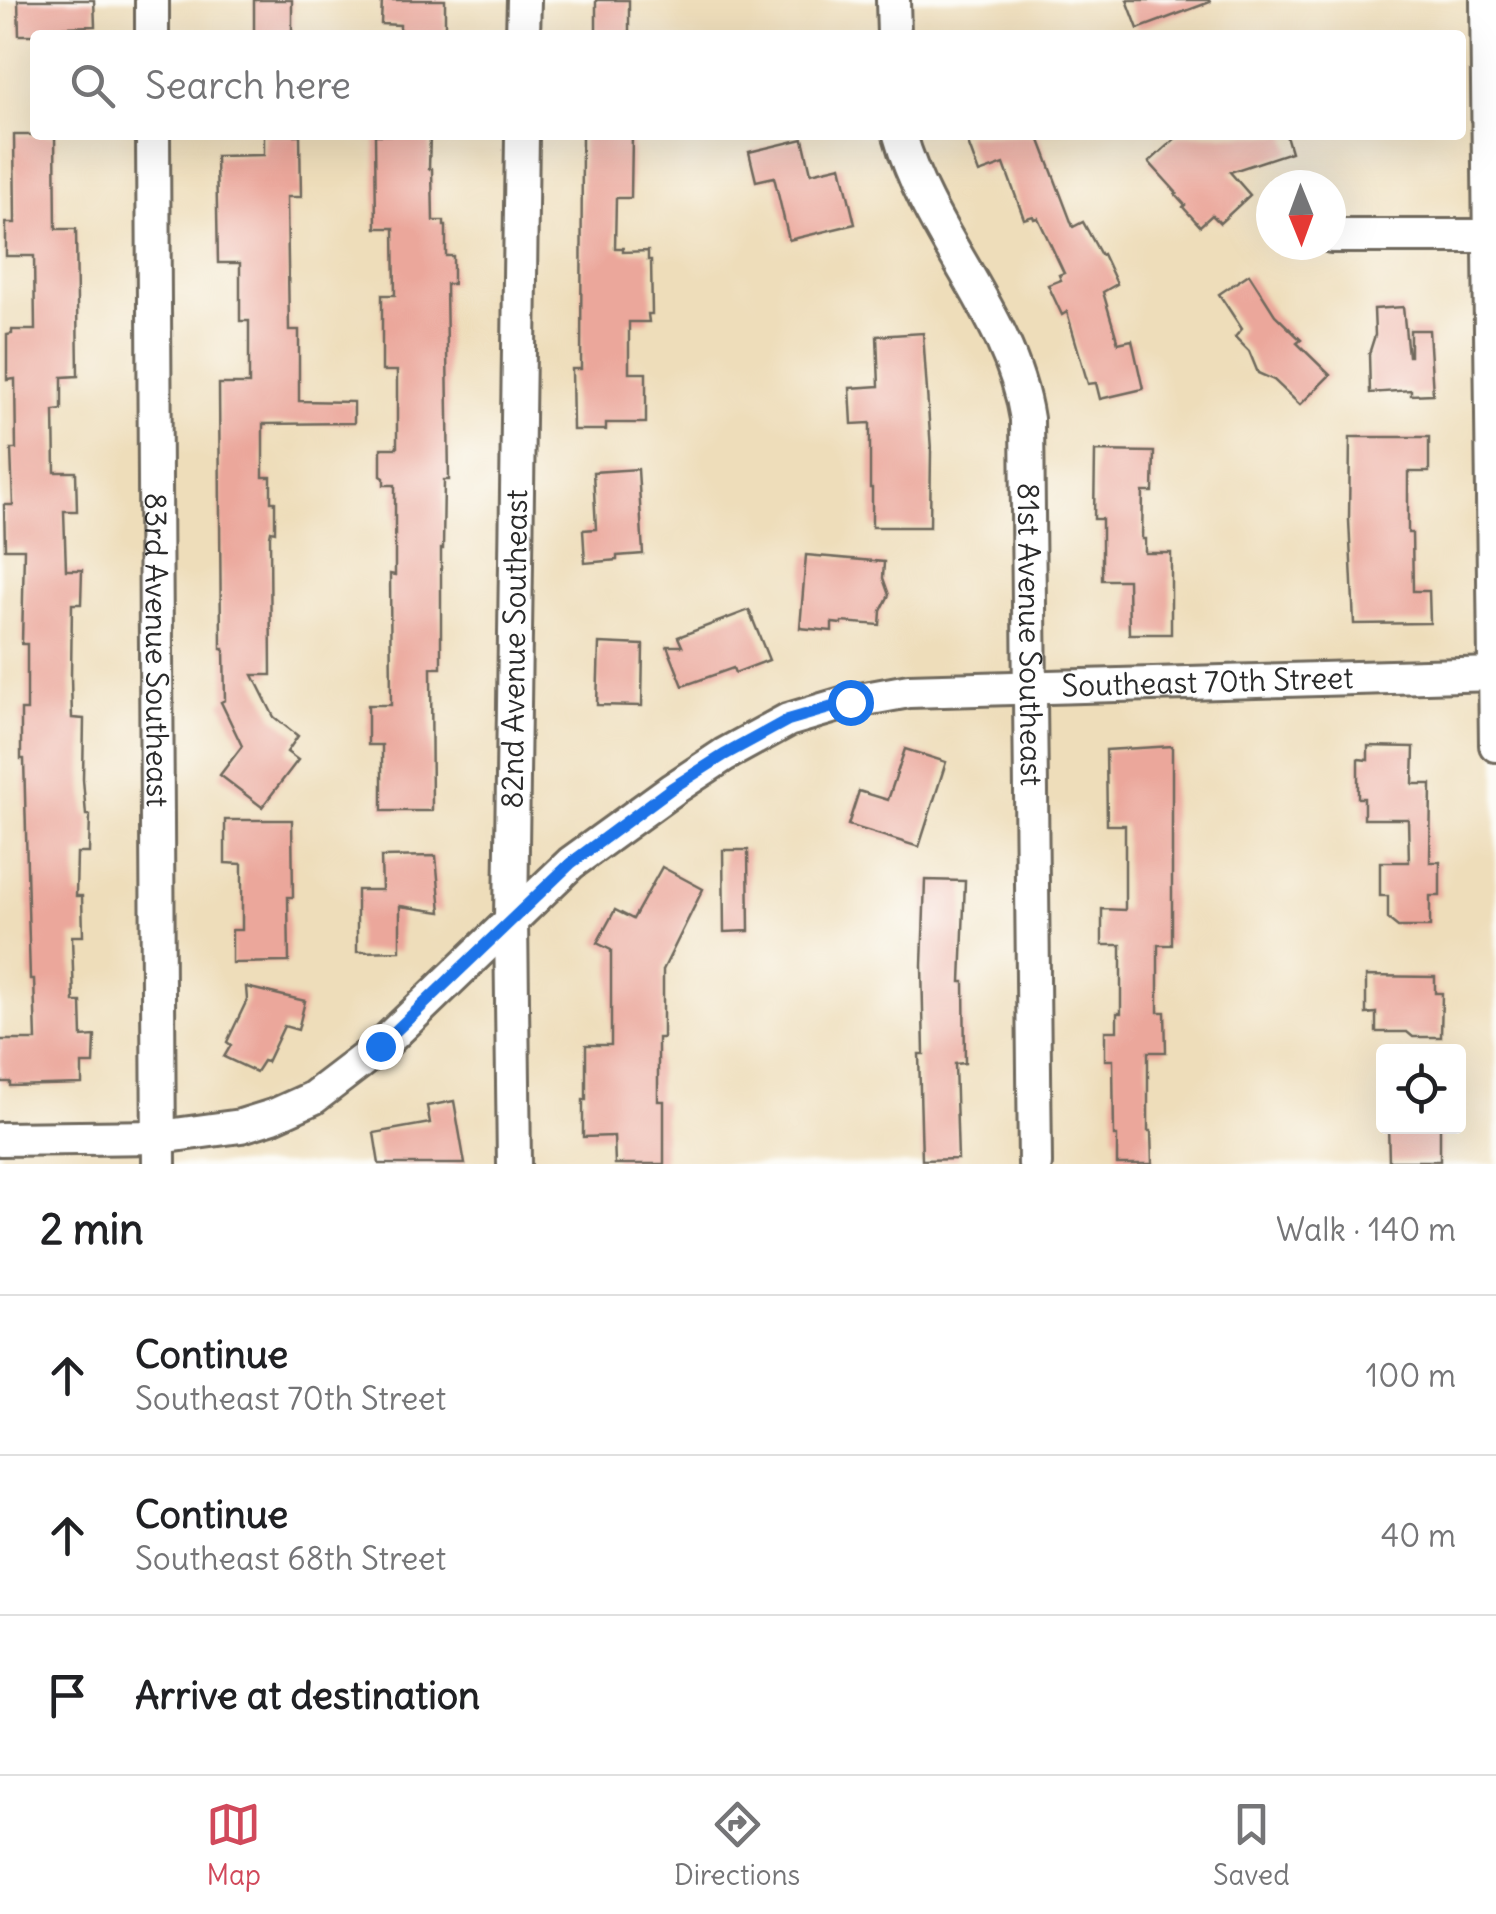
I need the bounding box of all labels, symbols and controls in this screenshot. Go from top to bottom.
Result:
search box [30,30,1466,140]
icon: search [65,58,120,113]
text: Search here [145,62,351,109]
north arrow [1256,170,1346,260]
street label: 81st Avenue Southeast [1010,482,1051,786]
street label: 82nd Avenue Southeast [493,489,535,809]
street label: 83rd Avenue Southeast [137,493,177,807]
street label: Southeast 70th Street [1061,658,1354,705]
route start [828,680,874,726]
route end [358,1024,404,1070]
map controls [1376,1044,1466,1134]
button: locate [1376,1044,1466,1134]
text: 2 min [40,1203,144,1255]
text: Walk · 140 m [1276,1209,1456,1250]
text: Continue [135,1331,288,1378]
icon: ahead [40,1348,95,1403]
text: 100 m [1366,1355,1456,1396]
text: Southeast 70th Street [135,1378,446,1419]
text: Continue [135,1491,288,1538]
icon: ahead [40,1508,95,1563]
text: 40 m [1381,1515,1456,1556]
text: Southeast 68th Street [135,1538,446,1579]
icon: arrive [40,1668,95,1723]
text: Arrive at destination [135,1672,480,1719]
tab: Map [206,1797,261,1893]
tab: Directions [674,1797,800,1893]
tab: Saved [1213,1797,1290,1893]

